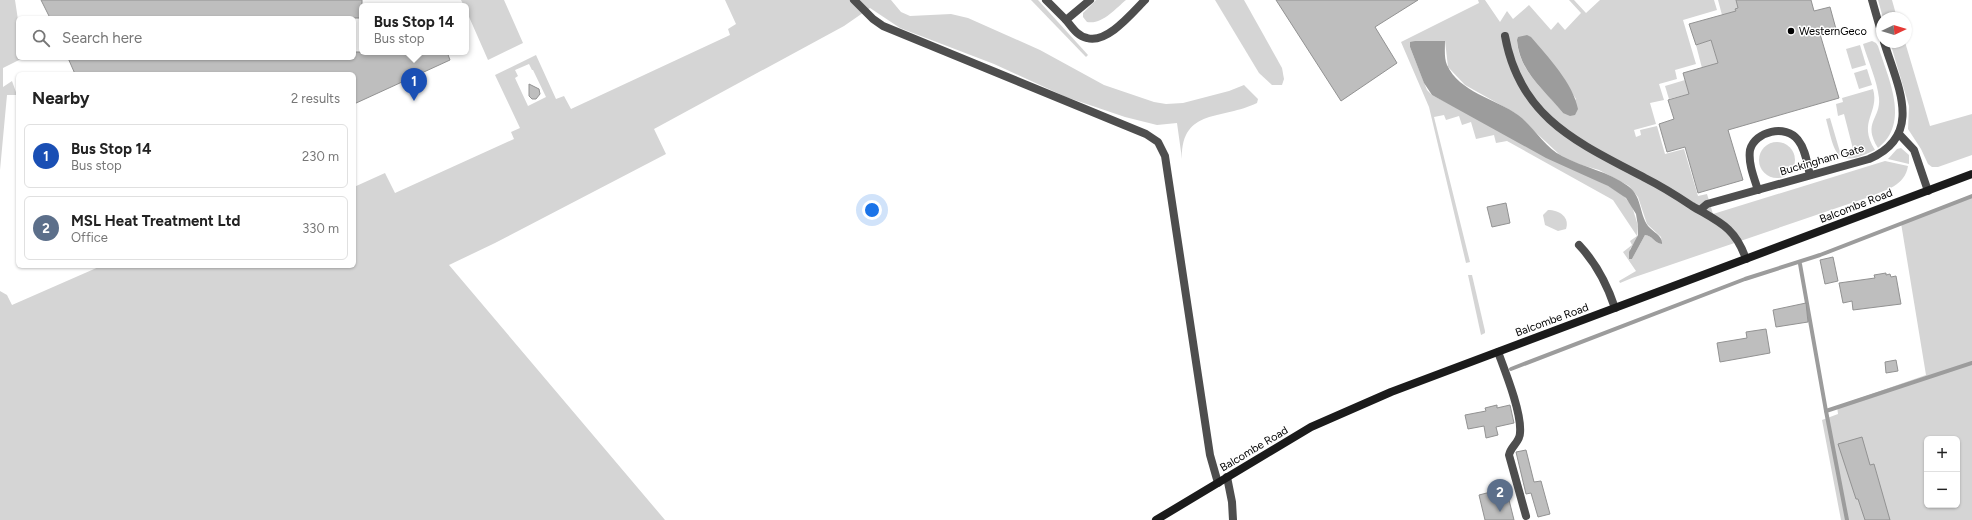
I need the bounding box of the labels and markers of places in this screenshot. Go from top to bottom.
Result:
place label: WesternGeco [1799,25,1867,38]
marker: WesternGeco [1786,26,1796,36]
pin: 1 [401,68,427,101]
pin: 2 [1487,479,1513,512]

